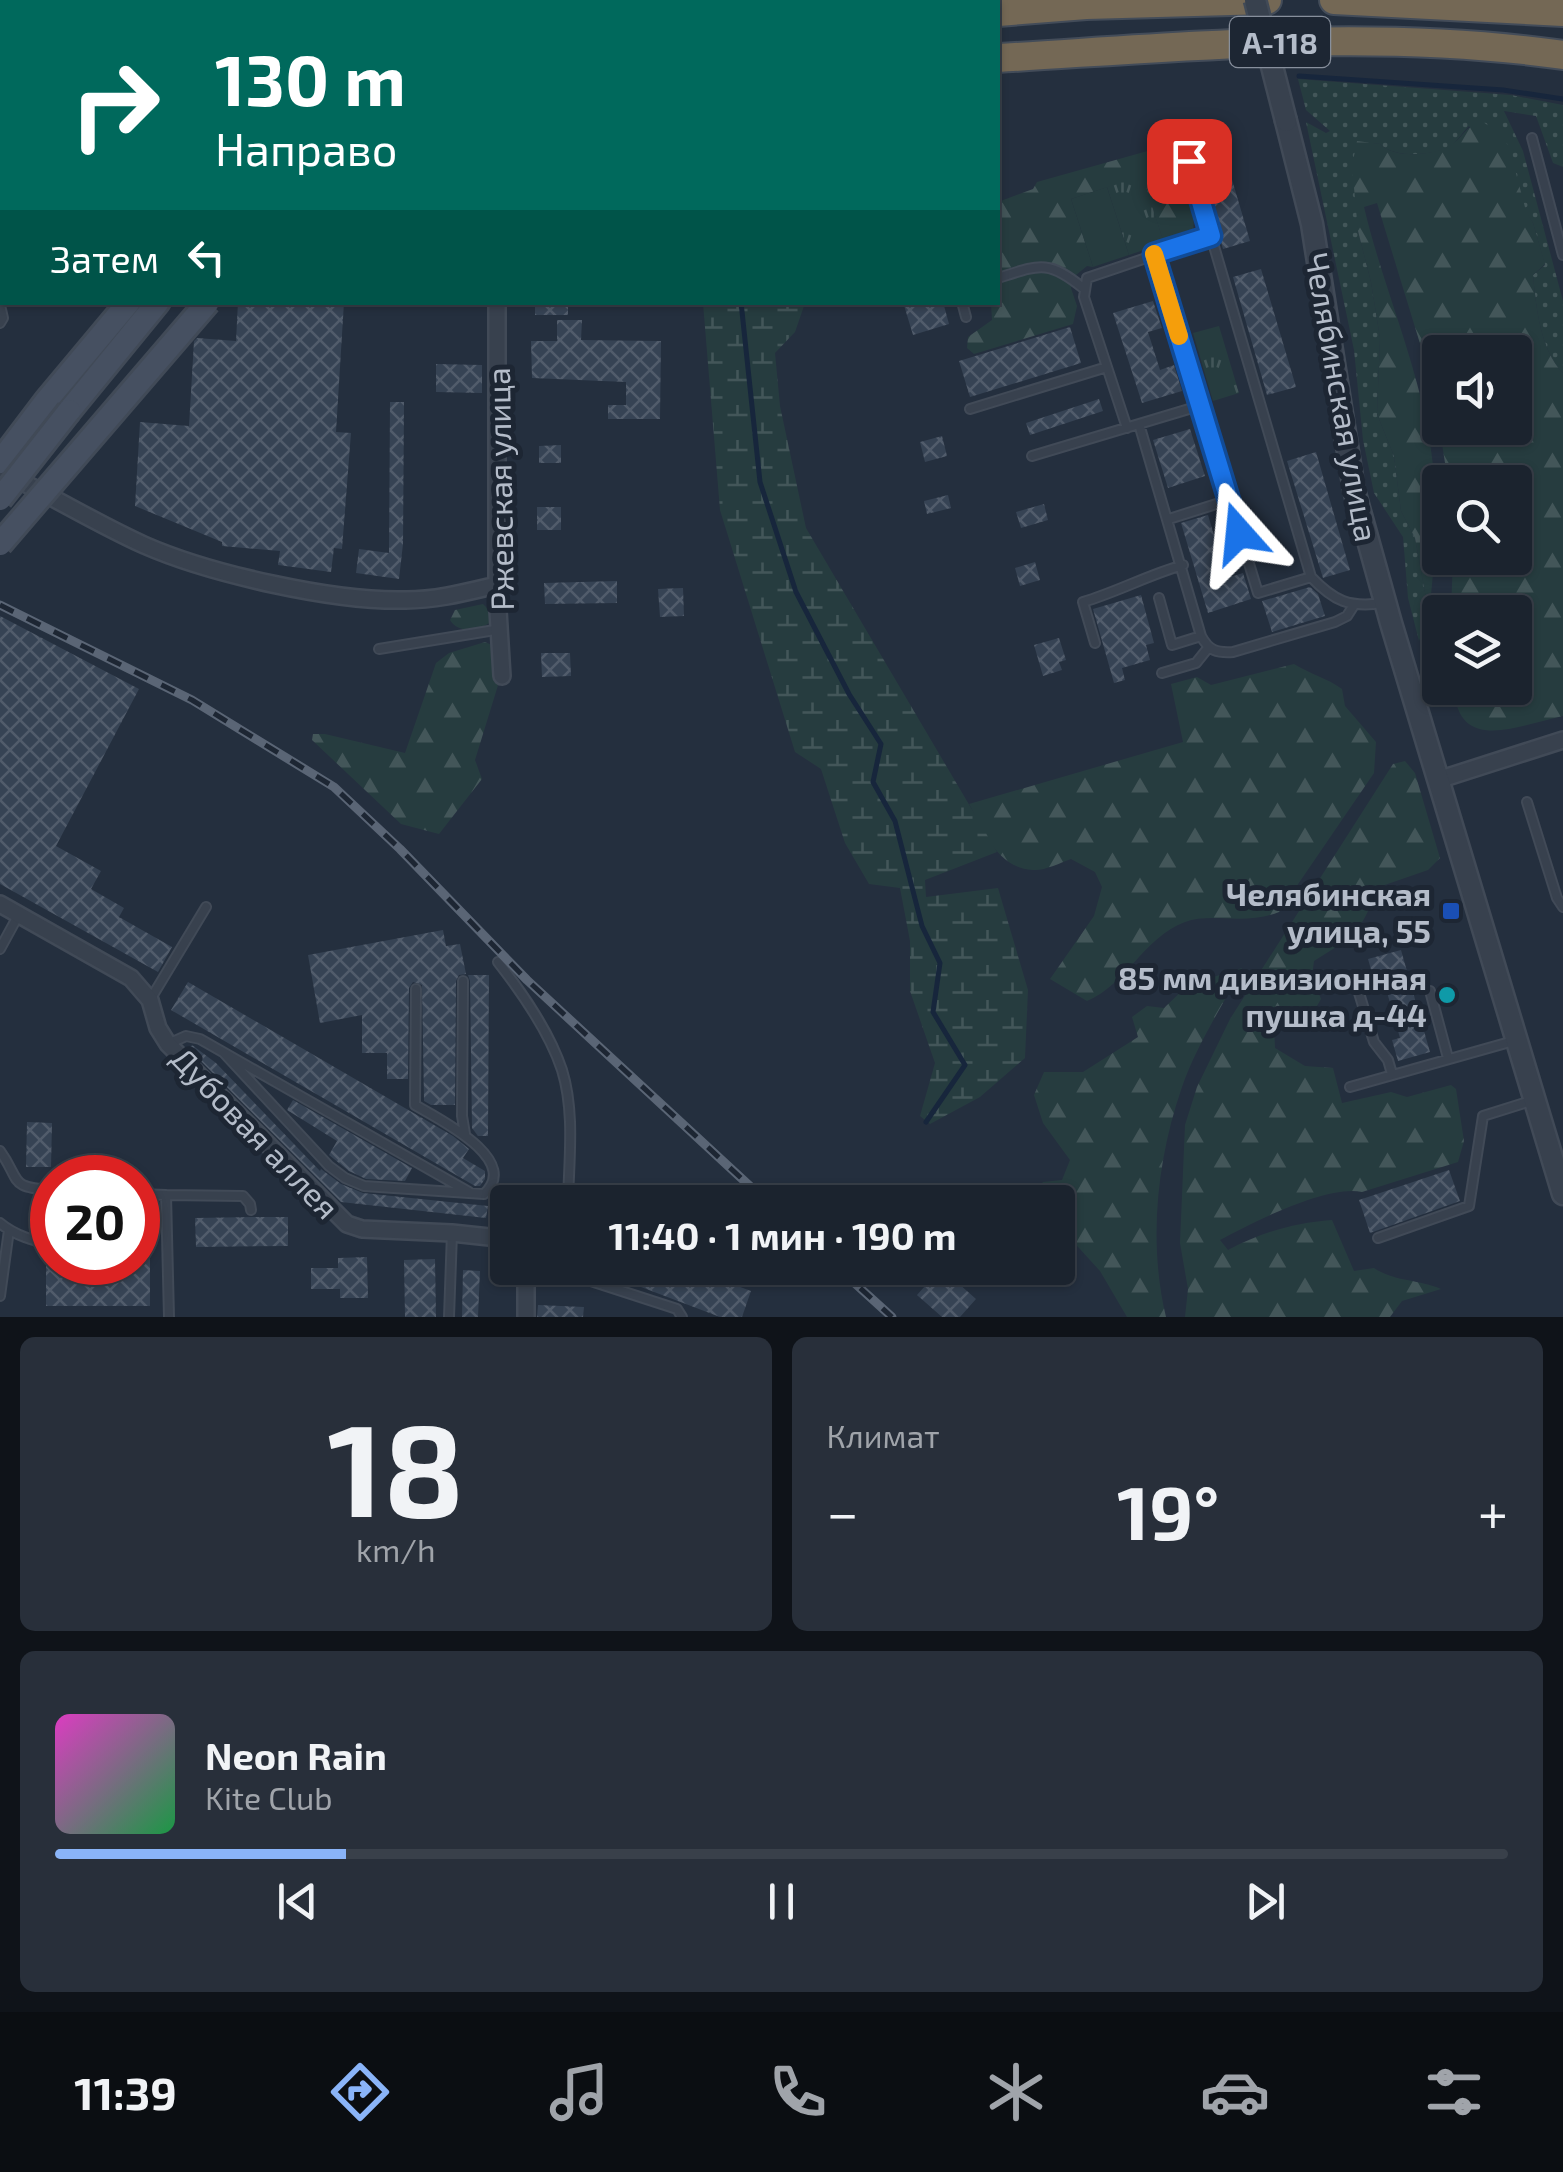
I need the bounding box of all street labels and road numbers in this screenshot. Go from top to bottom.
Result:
road number: А-118 [1230,17,1330,67]
street label: Челябинская улица [1298,249,1387,545]
street label: Ржевская улица [478,367,521,611]
street label: Дубовая аллея [164,1038,347,1226]

